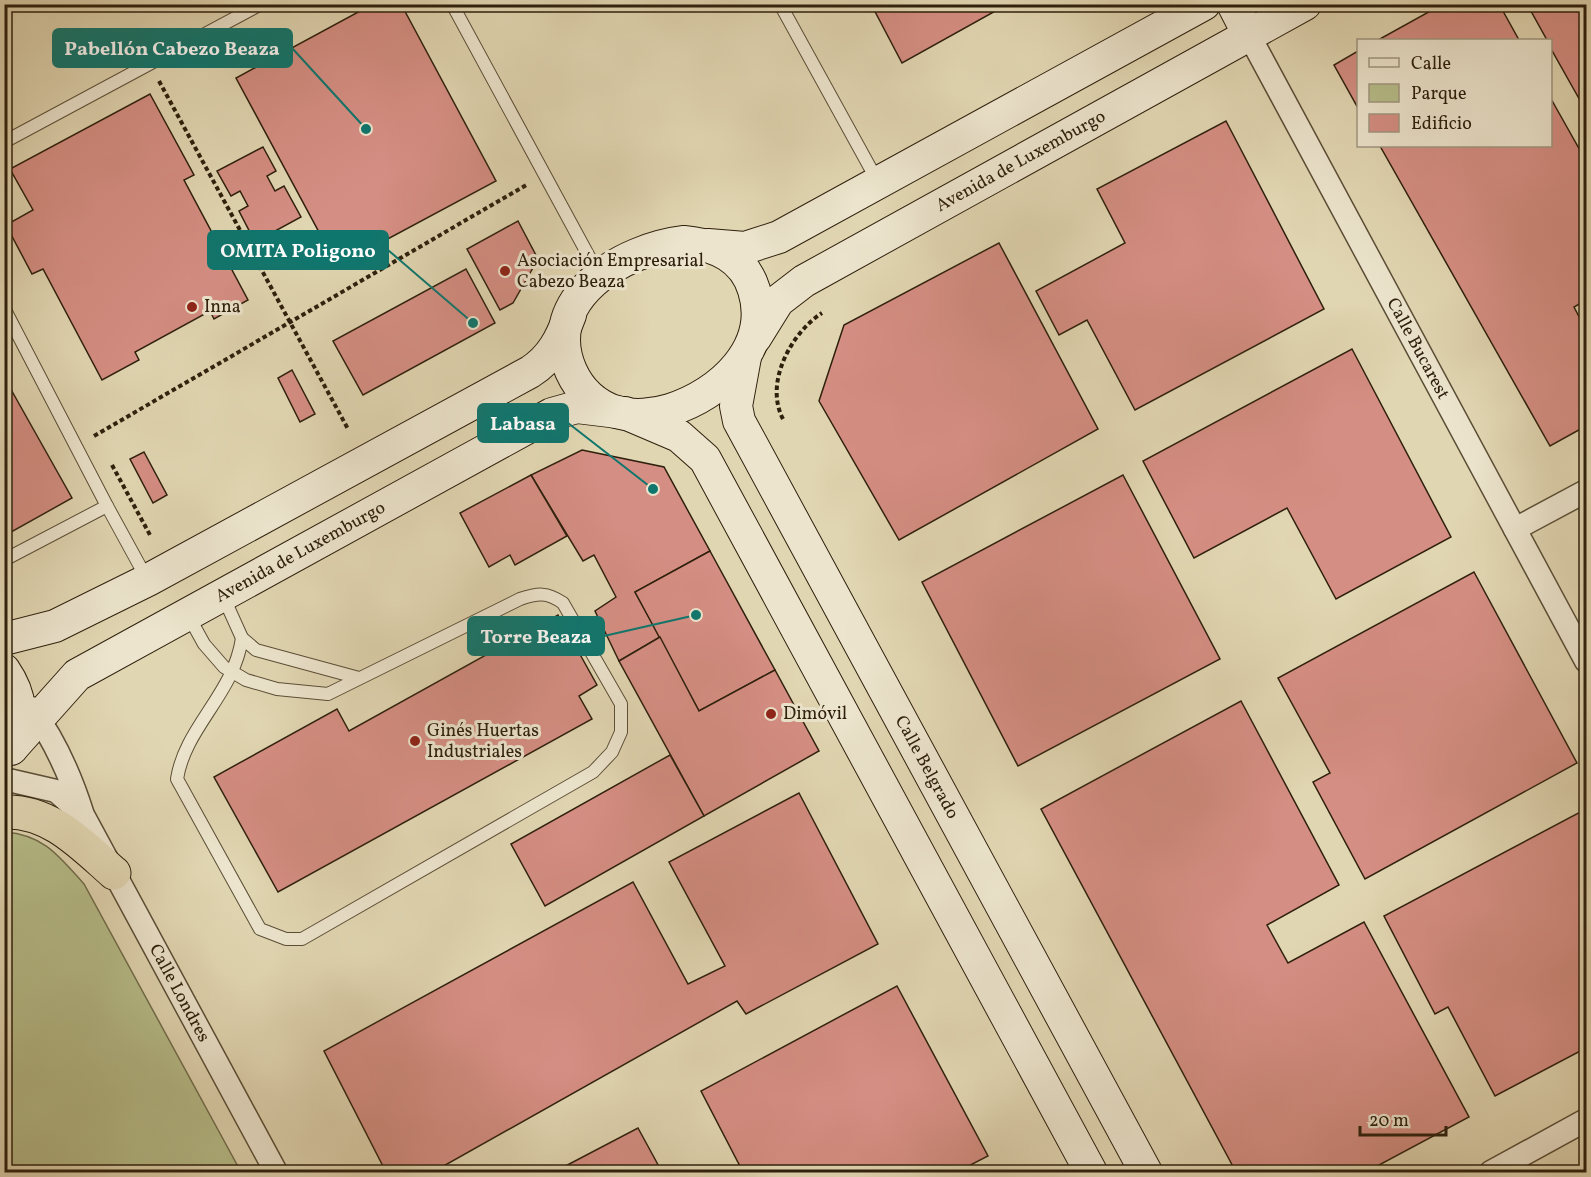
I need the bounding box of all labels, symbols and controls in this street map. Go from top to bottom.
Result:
callout: Pabellón Cabezo Beaza [53,29,292,67]
text: Pabellón Cabezo Beaza [64,36,280,64]
legend [1357,39,1552,147]
text: Calle [1411,52,1451,77]
text: Parque [1411,82,1466,107]
street label: Avenida de Luxemburgo [931,104,1110,218]
text: Edificio [1411,112,1472,137]
callout: OMITA Poligono [208,231,388,269]
text: OMITA Poligono [220,238,376,266]
place label: Asociación Empresarial Cabezo Beaza [517,249,704,295]
marker: Asociación Empresarial Cabezo Beaza [498,264,512,278]
street label: Calle Bucarest [1380,293,1455,404]
place label: Inna [204,295,241,320]
marker: Inna [185,300,199,314]
callout: Labasa [478,404,568,442]
text: Labasa [490,411,556,439]
street label: Avenida de Luxemburgo [211,495,390,609]
callout: Torre Beaza [468,617,604,655]
text: Torre Beaza [480,624,592,652]
place label: Dimóvil [783,702,847,727]
marker: Dimóvil [764,707,778,721]
street label: Calle Belgrado [888,711,965,823]
place label: Ginés Huertas Industriales [427,719,539,765]
marker: Ginés Huertas Industriales [408,734,422,748]
street label: Calle Londres [143,940,216,1047]
scale bar [1360,1099,1446,1137]
text: 20 m [1369,1109,1409,1134]

